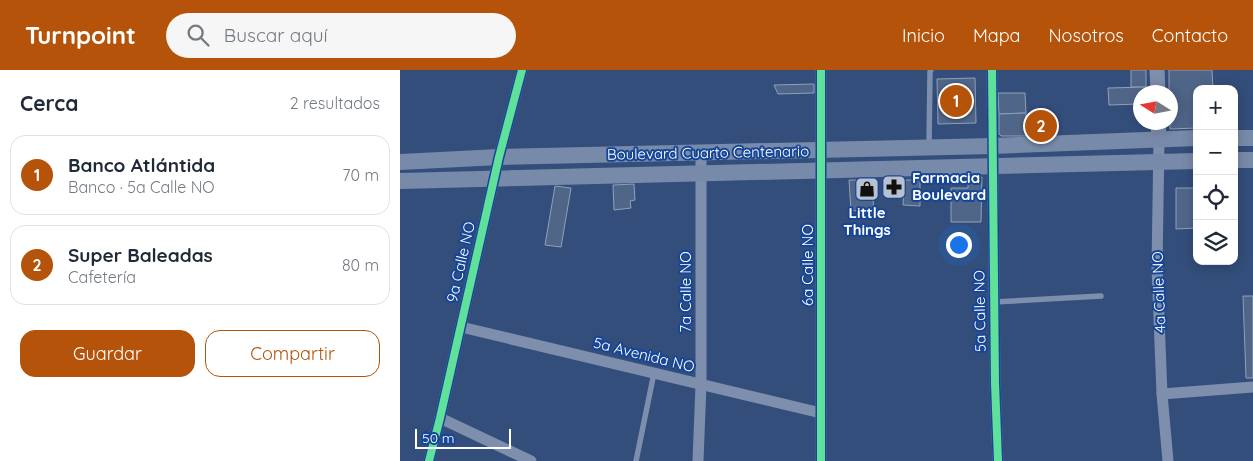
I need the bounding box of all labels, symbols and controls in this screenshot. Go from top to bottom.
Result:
search box [166,13,516,58]
text: Turnpoint [25,20,136,50]
icon: search [184,21,212,49]
text: Buscar aquí [224,23,328,47]
text: Inicio [902,24,945,47]
text: Mapa [973,24,1021,47]
text: Nosotros [1049,24,1124,47]
text: Contacto [1152,24,1228,47]
pin: 1 [940,82,972,120]
north arrow [1133,85,1178,130]
map controls [1193,85,1238,265]
button: + [1193,85,1238,130]
text: Cerca [20,90,78,116]
text: 2 resultados [290,93,380,113]
pin: 2 [1025,107,1057,145]
button: − [1193,130,1238,175]
street label: Boulevard Cuarto Centenario [607,141,809,164]
text: Banco Atlántida [68,153,215,177]
text: 1 [34,165,40,185]
text: 70 m [342,165,379,185]
place label: Farmacia Boulevard [912,168,986,204]
pharmacy icon: Farmacia Boulevard [881,174,907,200]
button: locate [1193,175,1238,220]
shop icon: Little Things [854,176,880,202]
text: Banco · 5a Calle NO [68,177,215,197]
place label: Little Things [843,203,891,239]
street label: 9a Calle NO [442,220,479,304]
button: layers [1193,220,1238,265]
street label: 6a Calle NO [798,224,817,306]
your location [946,232,972,258]
text: Super Baleadas [68,243,213,267]
street label: 7a Calle NO [676,251,695,333]
street label: 4a Calle NO [1148,251,1169,333]
text: 2 [32,255,42,275]
text: 80 m [342,255,379,275]
text: Cafetería [68,267,136,287]
street label: 5a Calle NO [969,270,990,352]
button: Guardar [20,330,195,377]
button: Compartir [205,330,380,377]
street label: 5a Avenida NO [592,333,697,376]
scale bar [415,426,511,449]
text: 50 m [422,429,455,447]

